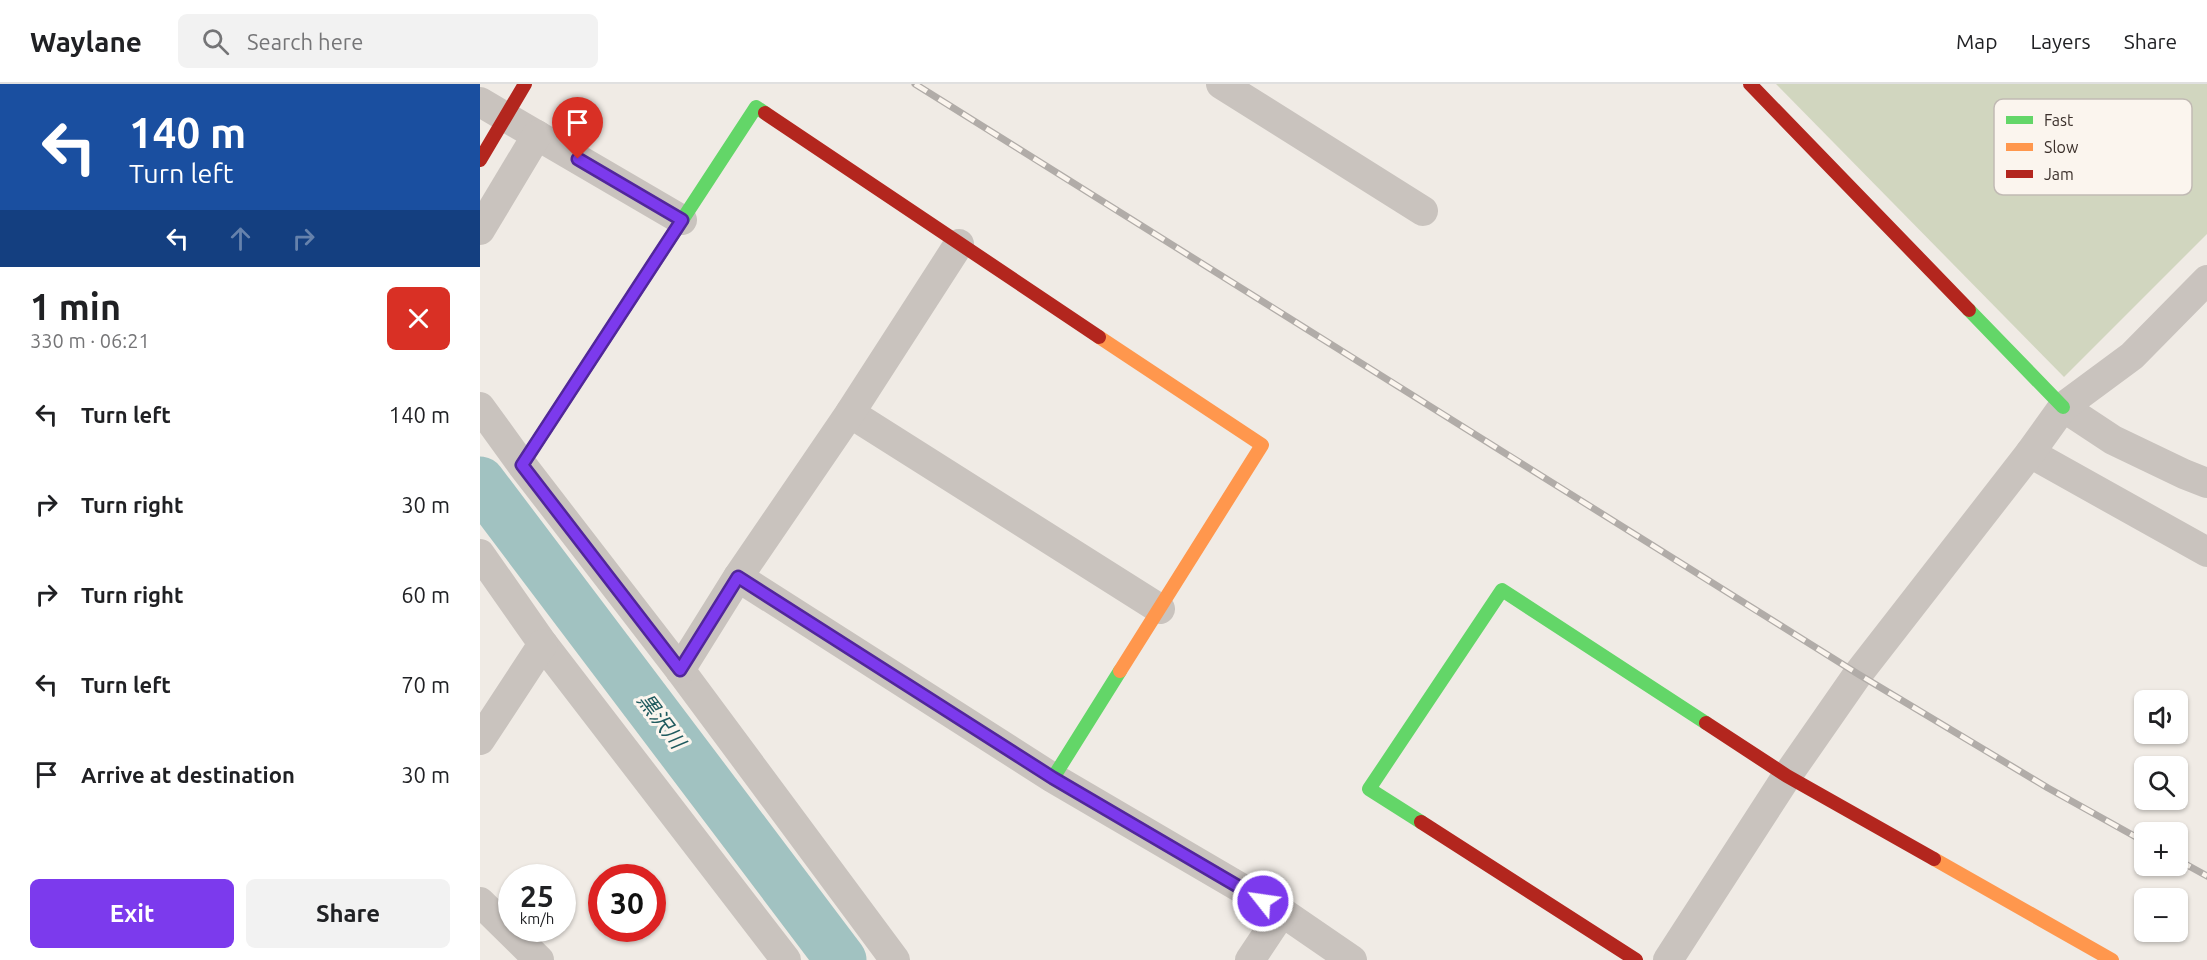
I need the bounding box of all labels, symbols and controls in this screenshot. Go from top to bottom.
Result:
search box [178,14,598,68]
icon: search [199,25,232,58]
text: Waylane [30,26,142,57]
text: Search here [247,29,363,54]
text: Map [1956,29,1997,53]
text: Layers [2030,29,2091,53]
text: Share [2124,29,2177,53]
pin [552,97,603,159]
legend [1994,99,2192,195]
icon: arrive [561,106,594,139]
icon: left [30,108,108,186]
text: 140 m [129,109,246,156]
text: Fast [2044,111,2074,129]
text: Slow [2044,138,2079,156]
text: Turn left [129,158,233,188]
text: Jam [2044,165,2074,183]
icon: left [161,222,194,255]
icon: ahead [224,222,257,255]
icon: right [287,222,320,255]
text: 1 min [30,286,121,327]
button: close [387,287,450,350]
text: 330 m · 06:21 [30,329,150,352]
icon: left [30,398,63,431]
text: Turn left [81,402,171,427]
text: 140 m [389,402,450,427]
icon: right [30,488,63,521]
text: Turn right [81,492,183,517]
text: 30 m [401,492,450,517]
icon: right [30,578,63,611]
text: Turn right [81,582,183,607]
text: 60 m [401,582,450,607]
icon: left [30,668,63,701]
text: Turn left [81,672,171,697]
text: 70 m [401,672,450,697]
water label: 黒沢川 [633,688,692,754]
map controls [2134,690,2188,942]
button: sound [2134,690,2188,744]
button: search [2134,756,2188,810]
icon: arrive [30,758,63,791]
text: Arrive at destination [81,762,295,787]
text: 30 m [401,762,450,787]
button: + [2134,822,2188,876]
speed limit sign: 30 [588,864,666,942]
position arrow [1231,869,1295,933]
button: Exit [30,879,234,948]
button: Share [246,879,450,948]
text: 25 [520,879,554,913]
button: − [2134,888,2188,942]
text: km/h [520,910,554,927]

